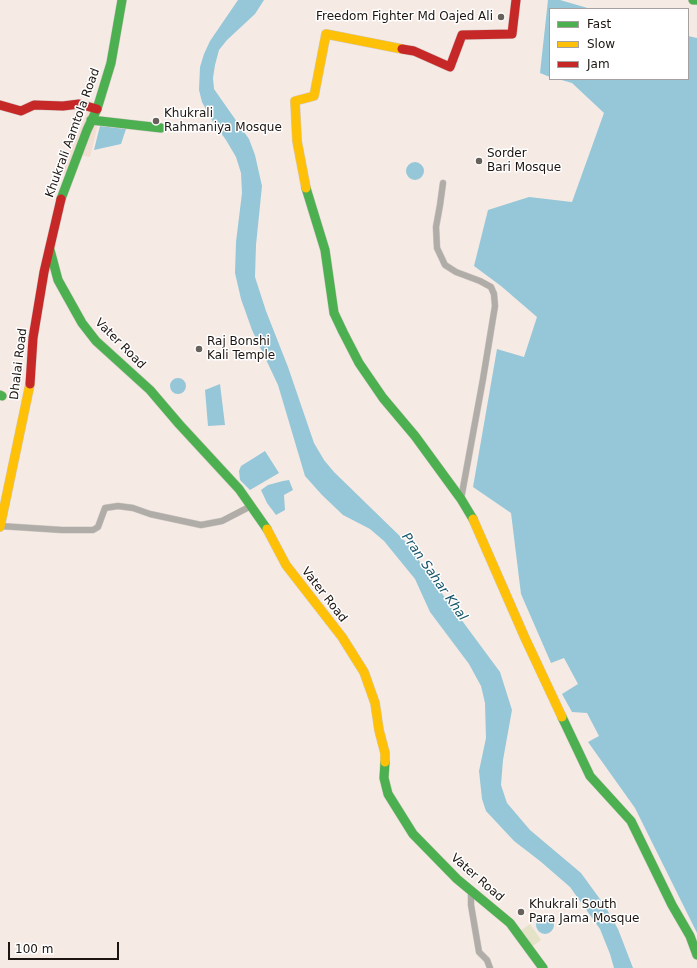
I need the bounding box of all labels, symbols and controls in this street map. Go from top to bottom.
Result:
legend [549,8,689,80]
place label: Freedom Fighter Md Oajed Ali [316,10,493,24]
marker: Freedom Fighter Md Oajed Ali [496,12,506,22]
text: Fast [587,17,611,31]
text: Slow [587,37,615,51]
text: Jam [587,57,610,71]
street label: Khukrali Aamtola Road [43,66,103,200]
place label: Khukrali Rahmaniya Mosque [164,107,282,135]
marker: Khukrali Rahmaniya Mosque [151,116,161,126]
place label: Sorder Bari Mosque [487,147,561,175]
marker: Sorder Bari Mosque [474,156,484,166]
street label: Vater Road [92,316,148,372]
street label: Dhalai Road [7,327,31,401]
place label: Raj Bonshi Kali Temple [207,335,275,363]
marker: Raj Bonshi Kali Temple [194,344,204,354]
water label: Pran Sahar Khal [398,530,470,624]
street label: Vater Road [298,565,350,625]
street label: Vater Road [448,851,506,905]
place label: Khukrali South Para Jama Mosque [529,898,639,926]
marker: Khukrali South Para Jama Mosque [516,907,526,917]
scale bar [10,934,121,960]
text: 100 m [15,942,53,956]

